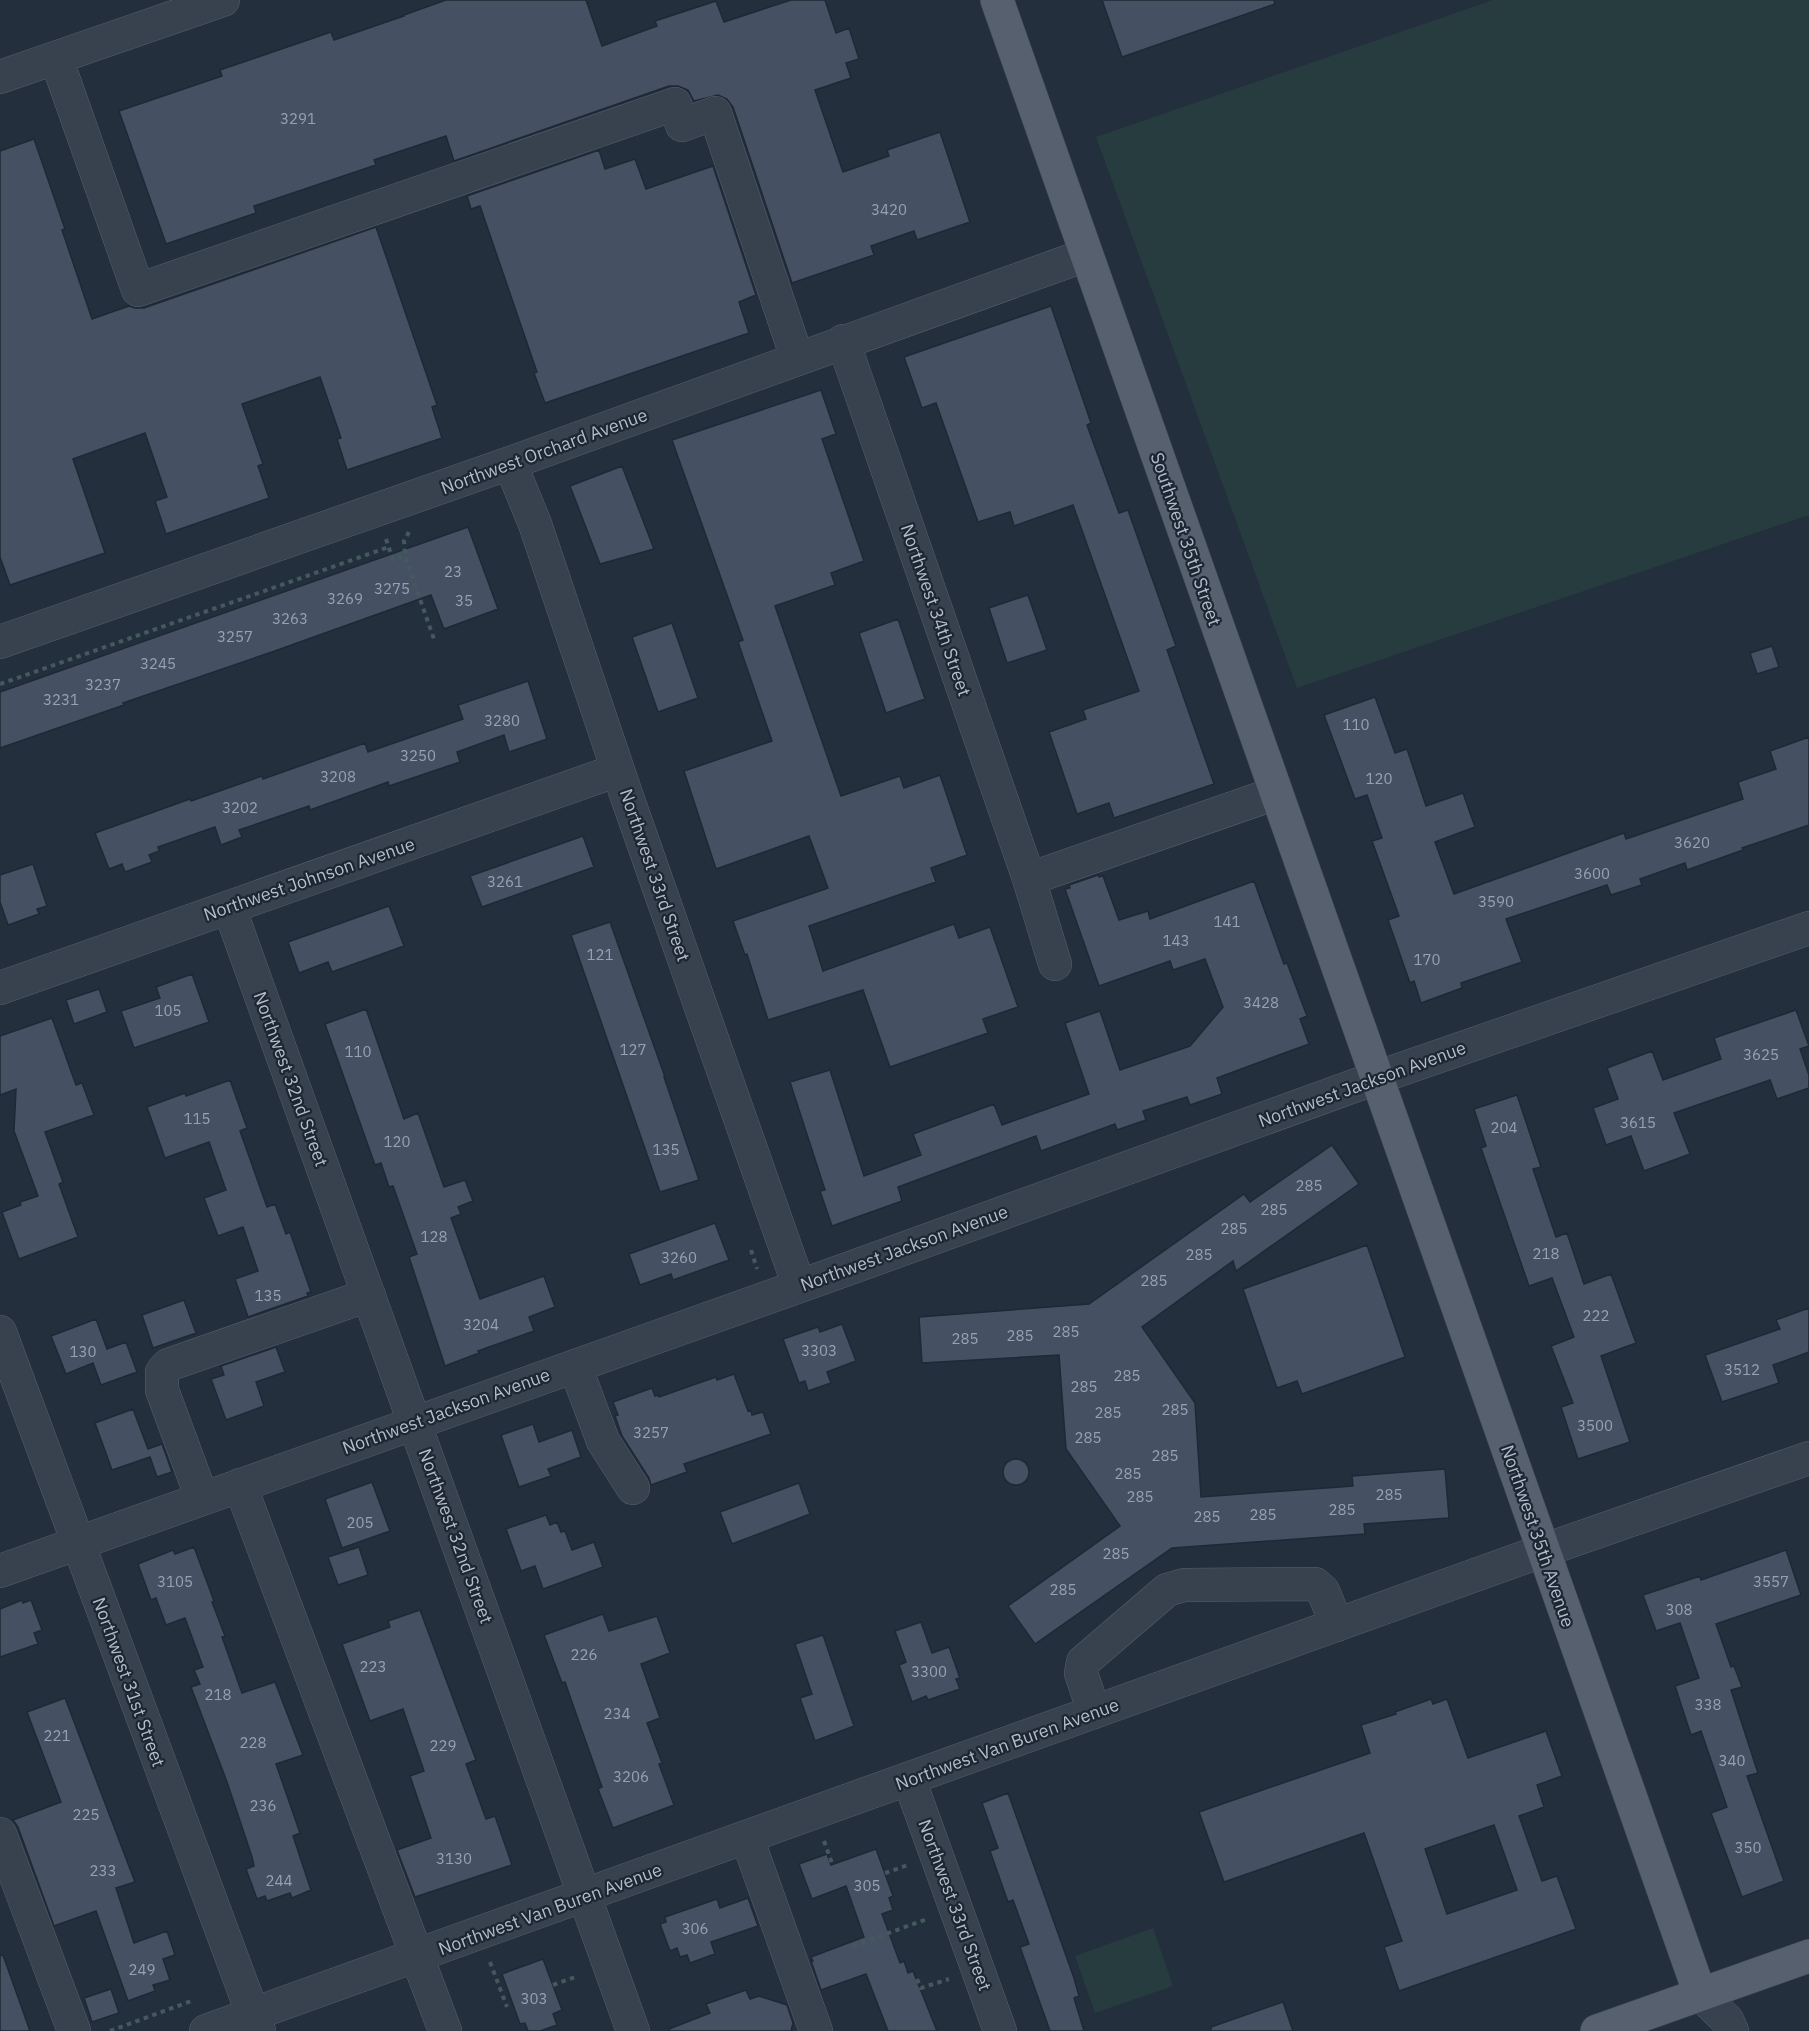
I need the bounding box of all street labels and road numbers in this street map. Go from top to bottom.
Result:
street label: Northwest Orchard Avenue [438,403,651,499]
street label: Southwest 35th Street [1146,449,1226,629]
street label: Northwest 34th Street [896,521,976,699]
street label: Northwest 33rd Street [615,786,695,964]
street label: Northwest Johnson Avenue [200,832,418,926]
street label: Northwest 32nd Street [249,988,333,1170]
street label: Northwest Jackson Avenue [1255,1036,1469,1132]
street label: Northwest Jackson Avenue [797,1200,1011,1296]
street label: Northwest Jackson Avenue [339,1363,553,1459]
street label: Northwest 35th Avenue [1496,1442,1580,1630]
street label: Northwest 32nd Street [414,1445,498,1627]
street label: Northwest 31st Street [88,1594,170,1770]
street label: Northwest Van Buren Avenue [892,1693,1122,1795]
street label: Northwest 33rd Street [913,1816,997,1994]
street label: Northwest Van Buren Avenue [435,1858,665,1960]

